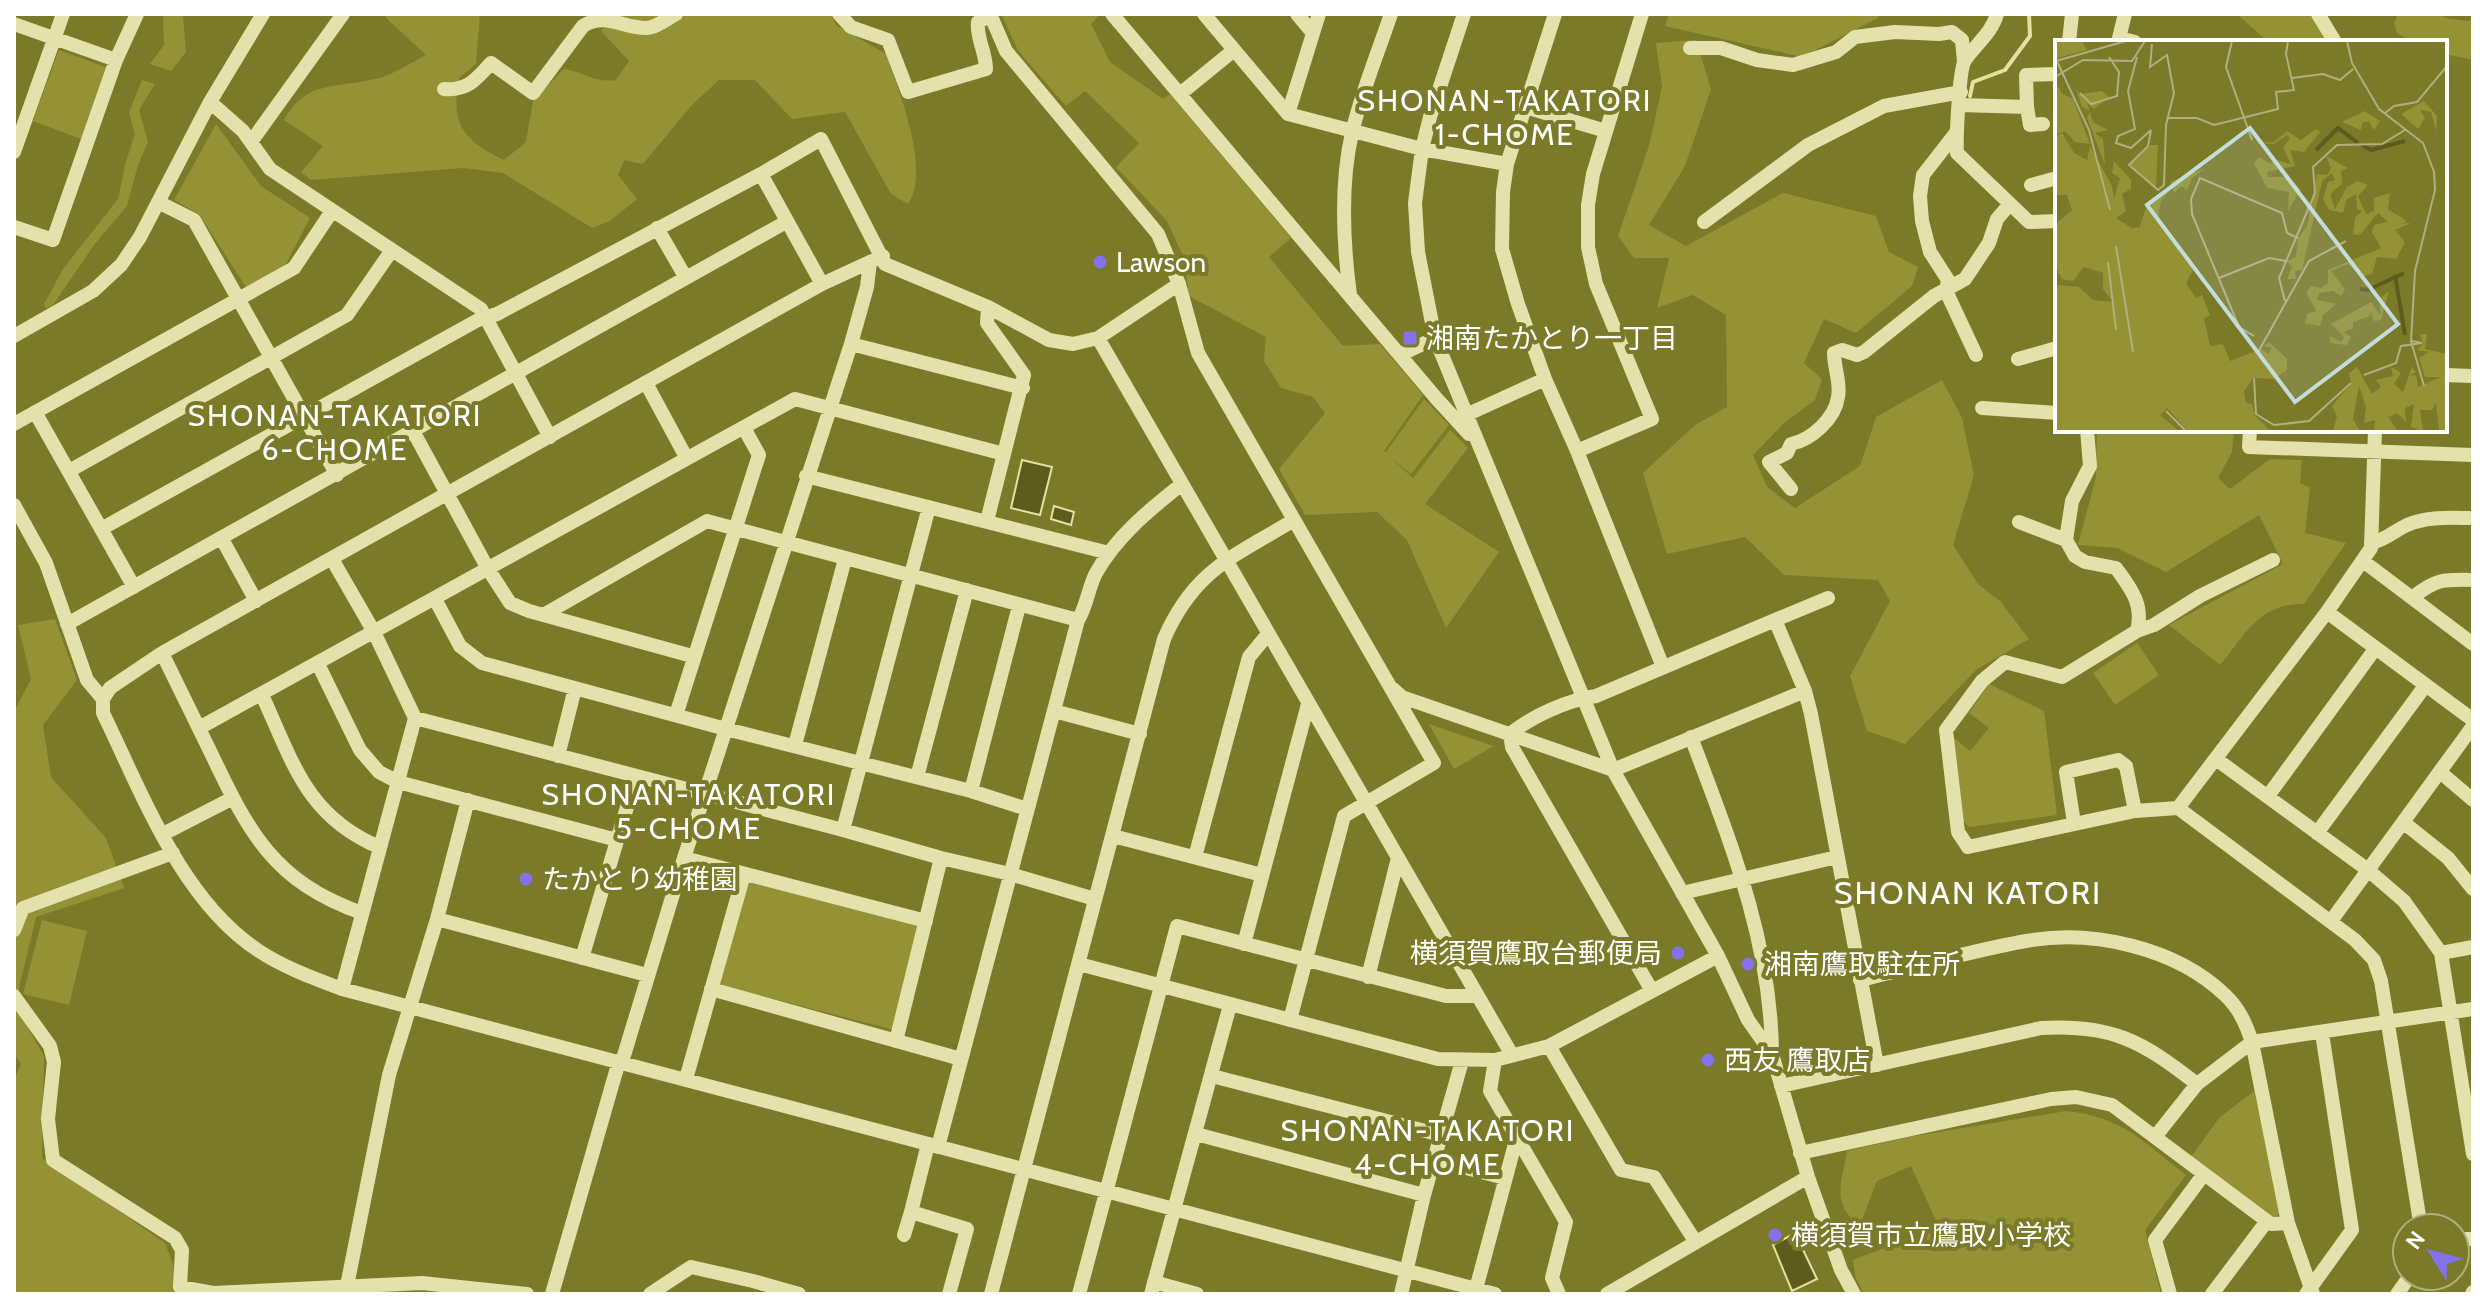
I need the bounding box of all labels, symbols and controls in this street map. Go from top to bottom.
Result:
inset map [2055,40,2447,432]
district label: SHONAN-TAKATORI 1-CHOME [1358,82,1652,153]
place label: Lawson [1116,245,1206,279]
marker: Lawson [1091,253,1109,271]
place label: 湘南たかとり一丁目 [1426,321,1678,355]
marker: 湘南たかとり一丁目 [1401,329,1419,347]
district label: SHONAN-TAKATORI 6-CHOME [188,397,482,468]
district label: SHONAN-TAKATORI 5-CHOME [542,776,836,847]
place label: たかとり幼稚園 [542,862,738,896]
marker: たかとり幼稚園 [517,870,535,888]
district label: SHONAN KATORI [1834,873,2102,912]
place label: 横須賀鷹取台郵便局 [1410,936,1662,970]
marker: 横須賀鷹取台郵便局 [1669,944,1687,962]
place label: 湘南鷹取駐在所 [1764,947,1960,981]
marker: 湘南鷹取駐在所 [1739,955,1757,973]
place label: 西友 鷹取店 [1724,1043,1870,1077]
marker: 西友 鷹取店 [1699,1051,1717,1069]
district label: SHONAN-TAKATORI 4-CHOME [1281,1112,1575,1183]
north arrow [2391,1212,2471,1292]
place label: 横須賀市立鷹取小学校 [1791,1218,2071,1252]
marker: 横須賀市立鷹取小学校 [1766,1226,1784,1244]
text: N [2400,1226,2431,1255]

